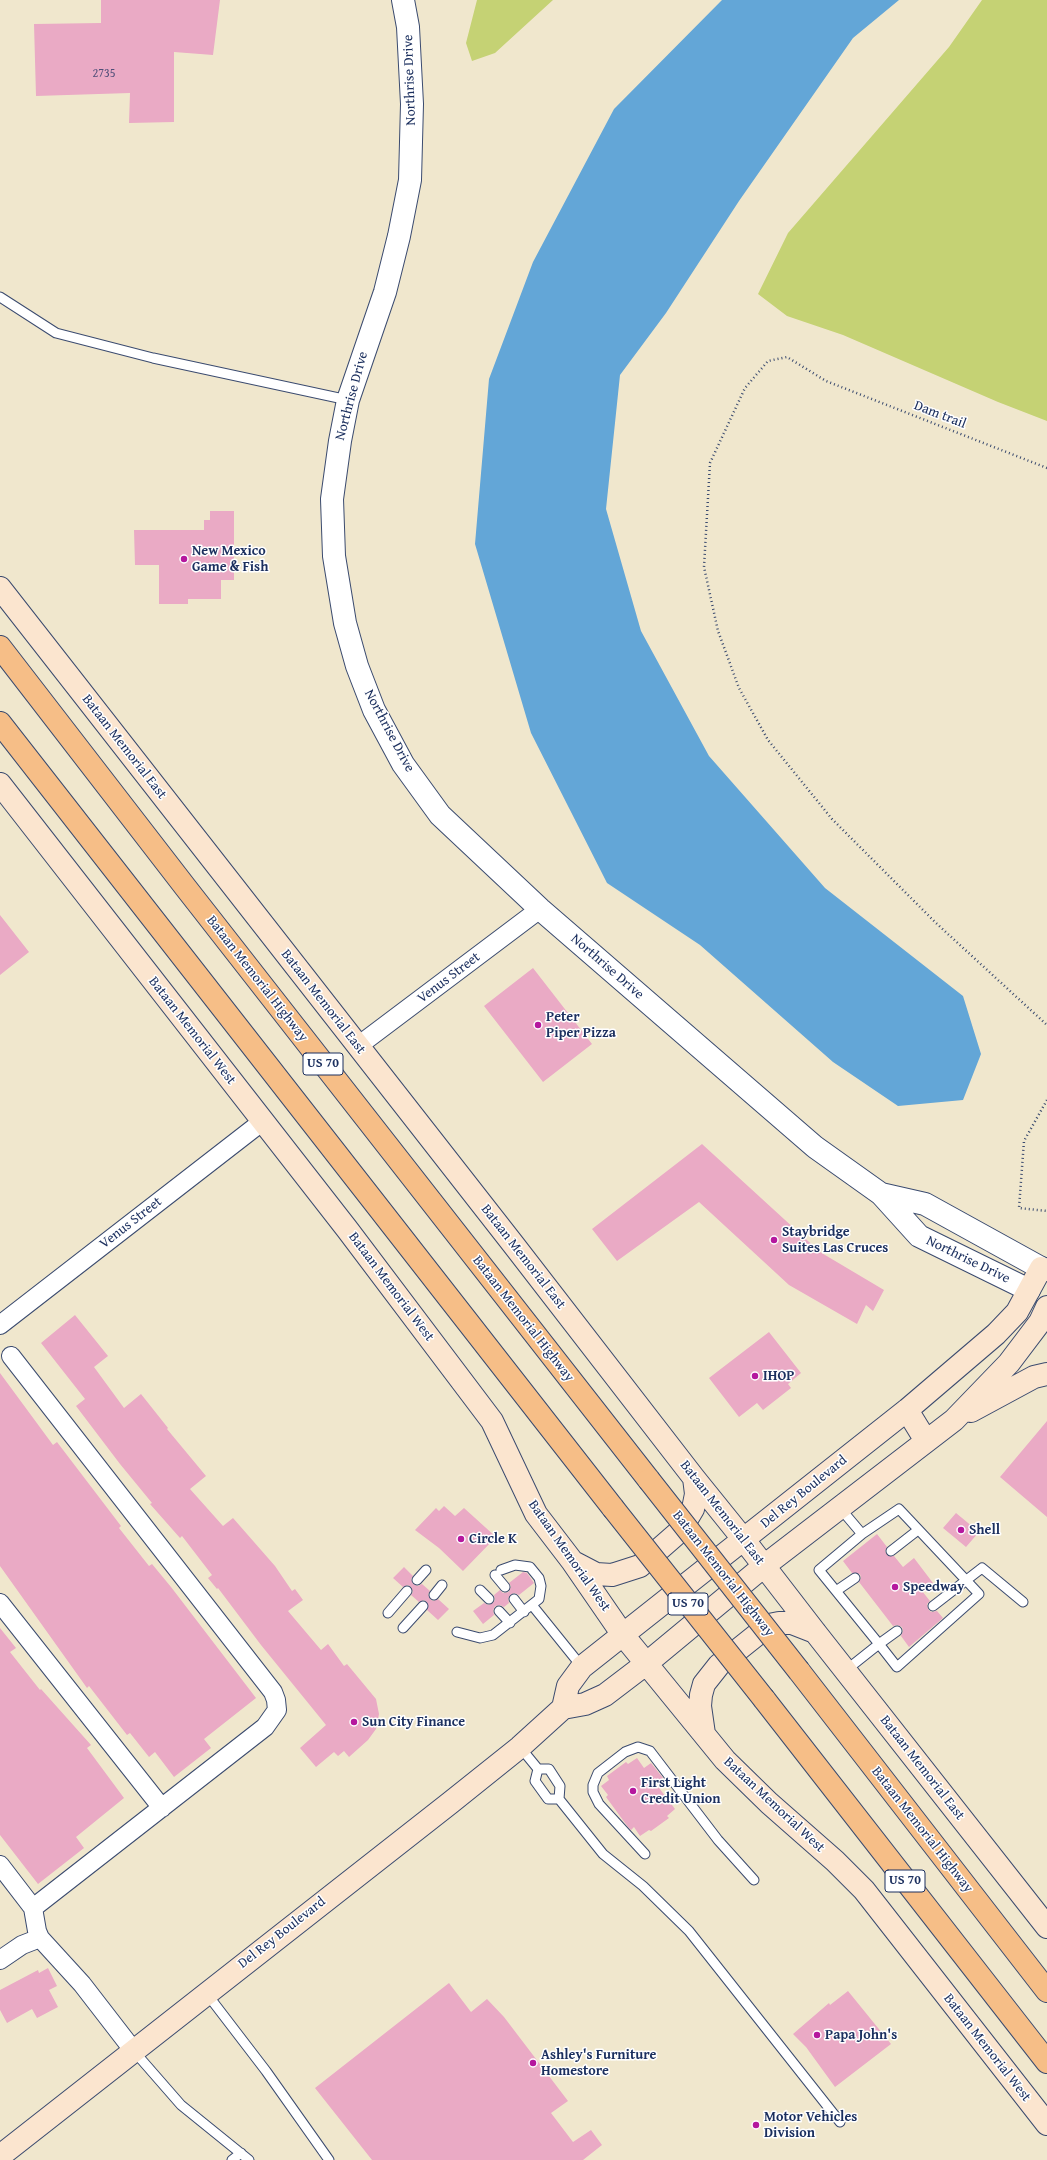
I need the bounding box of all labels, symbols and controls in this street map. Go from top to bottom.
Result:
street label: Northrise Drive [400,34,420,126]
house number: 2735 [92,67,116,81]
street label: Northrise Drive [332,350,372,442]
street label: Dam trail [911,397,969,433]
place label: New Mexico Game & Fish [192,543,268,576]
marker: New Mexico Game & Fish [179,554,189,564]
street label: Northrise Drive [360,687,418,775]
street label: Bataan Memorial East [78,691,170,803]
street label: Bataan Memorial Highway [203,913,311,1045]
street label: Northrise Drive [567,931,647,1003]
street label: Bataan Memorial East [277,946,369,1058]
street label: Venus Street [414,949,484,1007]
street label: Bataan Memorial West [145,974,239,1088]
place label: Peter Piper Pizza [546,1009,616,1042]
marker: Peter Piper Pizza [533,1020,543,1030]
road number: US 70 [303,1053,343,1075]
street label: Venus Street [97,1193,165,1253]
street label: Bataan Memorial East [477,1201,569,1313]
place label: Staybridge Suites Las Cruces [782,1224,888,1256]
street label: Bataan Memorial West [345,1229,437,1345]
street label: Northrise Drive [923,1232,1013,1288]
marker: Staybridge Suites Las Cruces [769,1235,779,1245]
street label: Bataan Memorial Highway [469,1253,577,1385]
place label: IHOP [763,1368,794,1384]
marker: IHOP [750,1371,760,1381]
street label: Del Rey Boulevard [757,1452,851,1532]
street label: Bataan Memorial East [676,1457,768,1569]
street label: Bataan Memorial West [524,1497,614,1615]
street label: Bataan Memorial Highway [669,1508,777,1640]
place label: Shell [969,1522,1000,1538]
marker: Shell [956,1525,966,1535]
place label: Circle K [469,1531,517,1547]
marker: Circle K [456,1534,466,1544]
place label: Speedway [903,1579,964,1595]
marker: Speedway [890,1582,900,1592]
road number: US 70 [668,1593,708,1615]
street label: Bataan Memorial East [876,1712,968,1824]
place label: Sun City Finance [362,1714,465,1730]
marker: Sun City Finance [349,1717,359,1727]
street label: Bataan Memorial West [720,1754,828,1856]
street label: Bataan Memorial Highway [868,1764,976,1896]
place label: First Light Credit Union [641,1775,721,1808]
marker: First Light Credit Union [628,1786,638,1796]
road number: US 70 [885,1870,925,1892]
street label: Del Rey Boulevard [235,1894,329,1972]
street label: Bataan Memorial West [940,1991,1034,2105]
place label: Papa John's [825,2027,897,2043]
marker: Papa John's [812,2030,822,2040]
place label: Ashley's Furniture Homestore [541,2047,656,2080]
marker: Ashley's Furniture Homestore [528,2058,538,2068]
place label: Motor Vehicles Division [764,2109,857,2142]
marker: Motor Vehicles Division [751,2120,761,2130]

